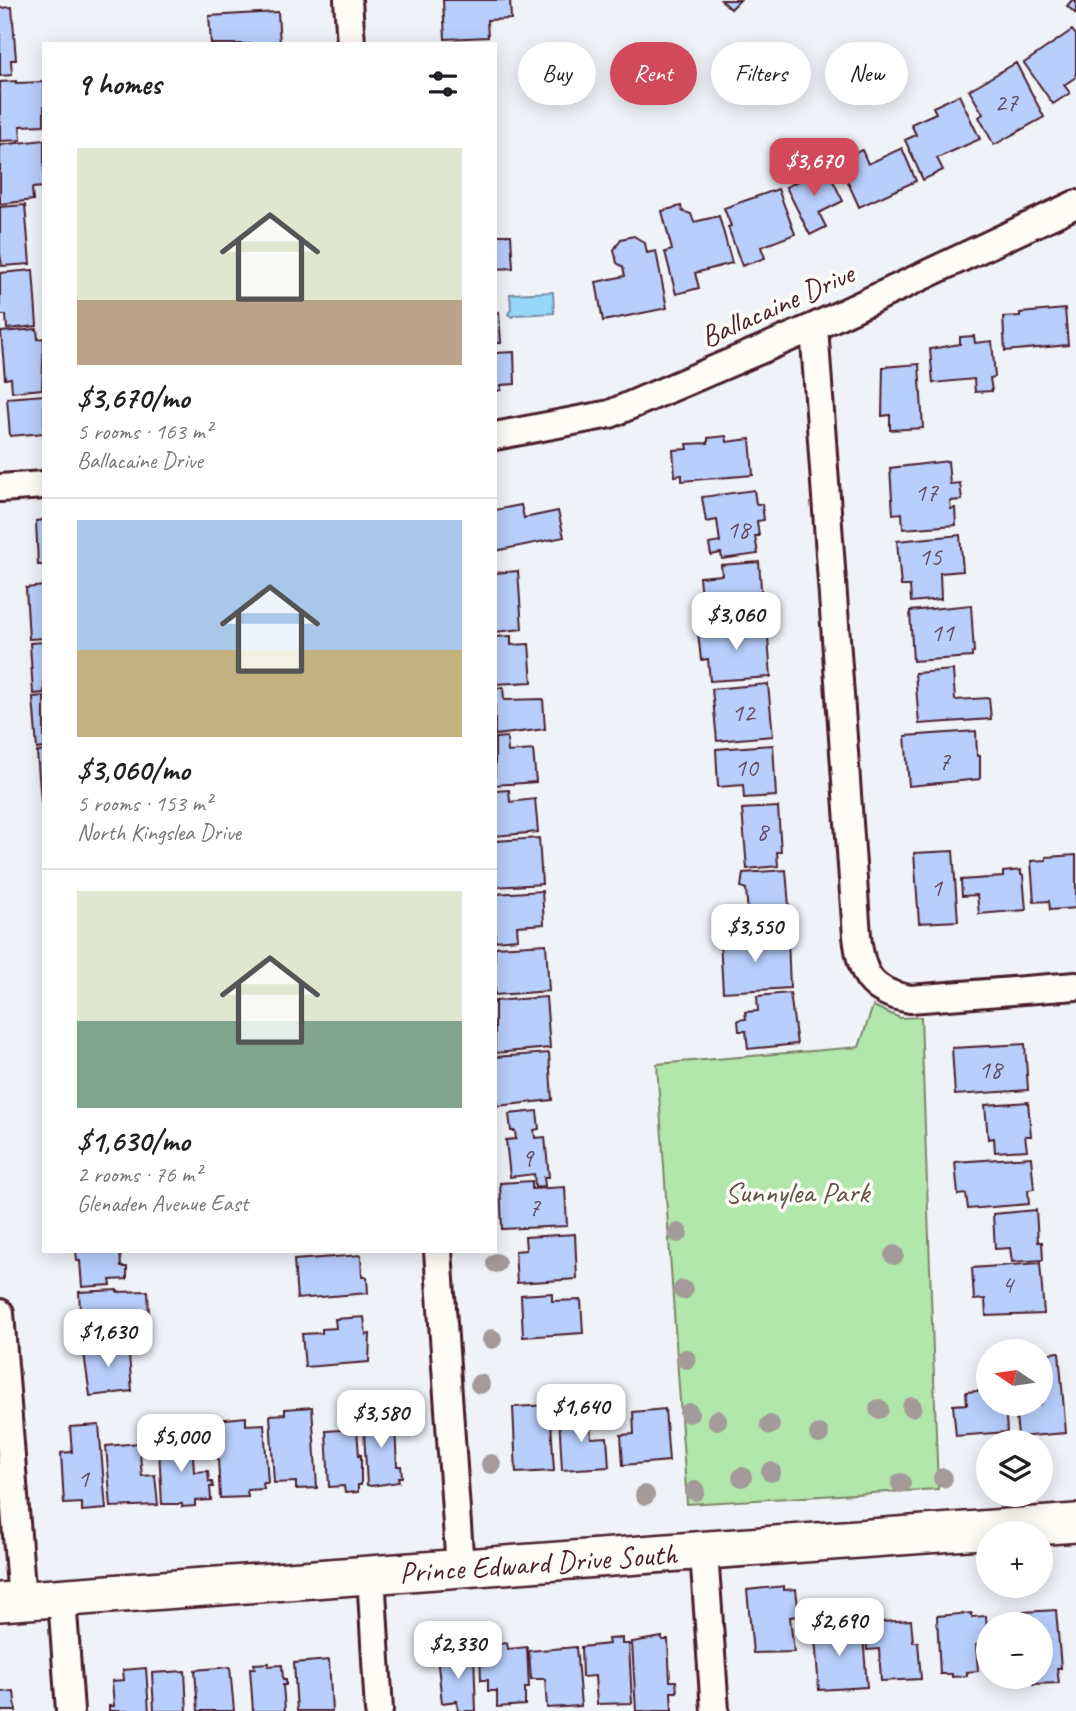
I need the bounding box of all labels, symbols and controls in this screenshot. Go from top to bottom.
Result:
chip: Buy [518,42,596,105]
chip: Rent [610,42,697,105]
chip: Filters [711,42,811,105]
chip: New [825,42,908,105]
text: 9 homes [77,65,161,103]
icon: filters [424,65,462,103]
house number: 27 [994,86,1019,119]
pin: $3,670 [757,138,871,198]
text: $3,670 [786,146,842,175]
icon: home [207,194,333,320]
street label: Ballacaine Drive [694,253,862,356]
text: $3,670/mo [77,379,189,417]
text: 5 rooms · 163 m² [77,417,212,446]
text: Ballacaine Drive [77,446,203,475]
house number: 17 [914,476,939,509]
house number: 18 [726,513,752,546]
house number: 15 [918,540,943,573]
icon: home [207,566,333,692]
pin: $3,060 [679,592,793,652]
text: $3,060 [708,600,764,629]
house number: 11 [930,616,955,649]
house number: 12 [731,696,757,729]
house number: 7 [938,745,951,778]
text: $3,060/mo [77,751,190,789]
house number: 10 [734,751,760,784]
text: 5 rooms · 153 m² [77,789,212,818]
house number: 8 [756,815,770,848]
text: North Kingslea Drive [77,818,241,847]
house number: 1 [930,871,943,904]
pin: $3,550 [698,904,812,964]
text: $3,550 [727,912,783,941]
icon: home [207,937,333,1063]
house number: 18 [978,1053,1004,1086]
text: $1,630/mo [77,1122,190,1160]
house number: 9 [521,1141,535,1174]
text: 2 rooms · 76 m² [77,1160,201,1189]
park label: Sunnylea Park [725,1173,871,1211]
text: Glenaden Avenue East [77,1189,248,1218]
house number: 7 [528,1191,541,1224]
house number: 4 [1001,1268,1015,1301]
pin: $1,630 [51,1310,165,1369]
text: $1,630 [80,1317,136,1346]
north arrow [976,1339,1054,1416]
map controls [976,1339,1053,1689]
pin: $1,640 [524,1384,638,1444]
pin: $3,580 [324,1390,438,1450]
text: $1,640 [553,1392,609,1421]
text: $3,580 [353,1398,409,1427]
pin: $5,000 [124,1414,238,1474]
text: $5,000 [153,1422,209,1451]
button: layers [976,1430,1053,1507]
house number: 1 [77,1462,90,1495]
button: + [976,1521,1053,1598]
street label: Prince Edward Drive South [398,1534,679,1592]
pin: $2,690 [782,1598,896,1658]
text: $2,690 [811,1606,867,1635]
button: − [976,1612,1053,1689]
pin: $2,330 [401,1622,515,1681]
text: $2,330 [430,1629,486,1658]

